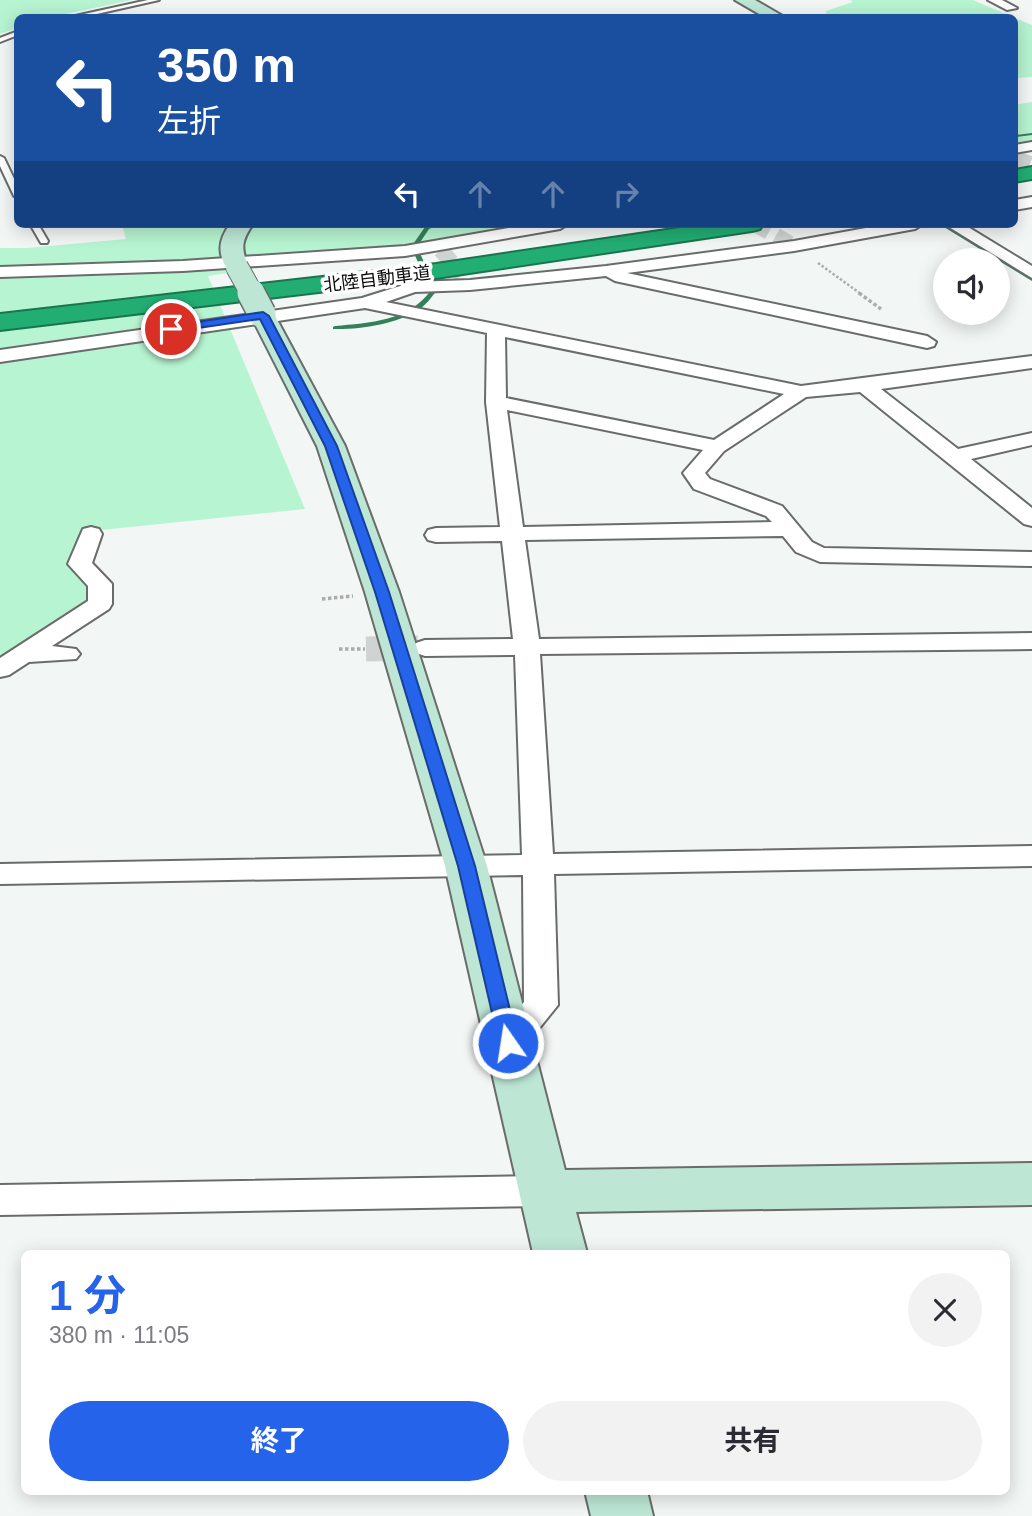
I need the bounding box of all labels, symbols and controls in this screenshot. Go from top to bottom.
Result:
text: 350 m [157,38,296,92]
icon: left [42,42,133,133]
text: 左折 [157,103,221,139]
icon: left [388,175,426,213]
icon: ahead [461,175,499,213]
icon: ahead [534,175,572,213]
icon: right [607,175,645,213]
map controls [933,248,1010,325]
button: sound [933,248,1010,325]
street label: 北陸自動車道 [322,262,432,296]
pin [141,299,201,359]
icon: arrive [152,310,190,348]
position arrow [471,1006,545,1080]
text: 1 分 [49,1272,126,1319]
button: close [908,1273,982,1347]
text: 380 m · 11:05 [49,1322,189,1348]
button: 終了 [49,1401,509,1481]
button: 共有 [523,1401,982,1481]

